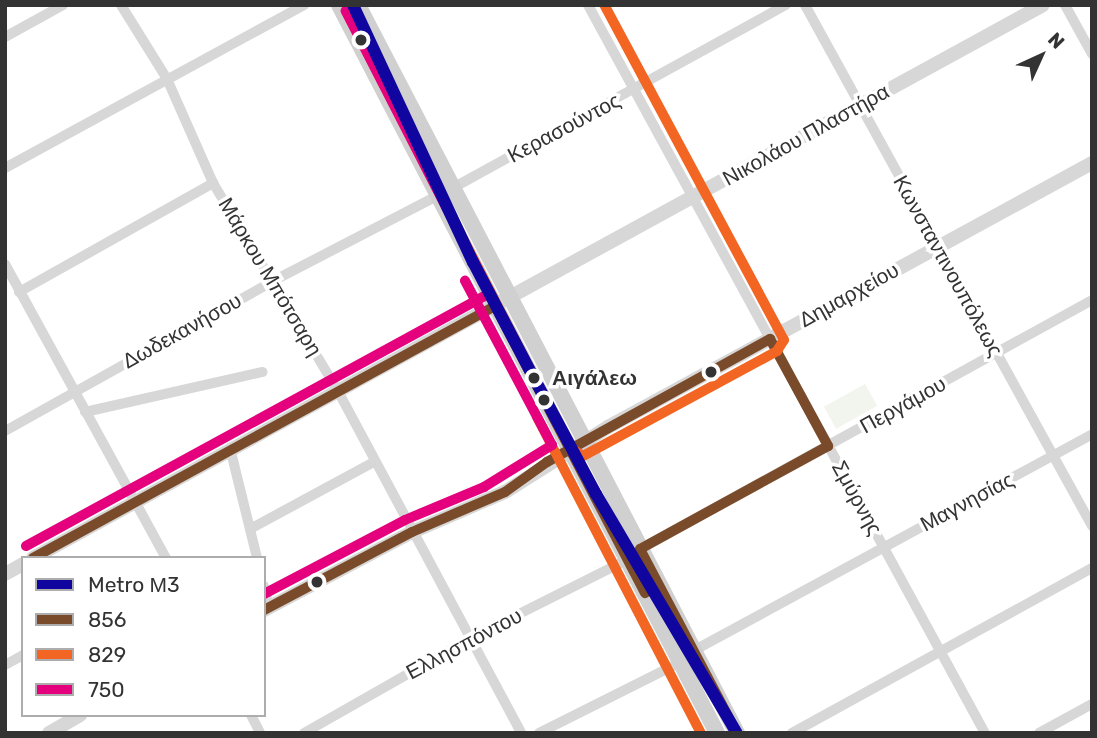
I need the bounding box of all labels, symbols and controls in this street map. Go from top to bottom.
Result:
north arrow [1006,21,1076,91]
text: N [1043,28,1069,54]
unlabelled marker [354,33,368,47]
street label: Νικολάου Πλαστήρα [718,79,894,191]
street label: Κερασούντος [503,88,625,168]
street label: Κωνσταντινουπόλεως [888,171,1008,361]
street label: Μάρκου Μπότσαρη [213,193,327,361]
street label: Δημαρχείου [795,257,903,333]
street label: Δωδεκανήσου [118,288,246,374]
place label: Αιγάλεω [552,365,637,391]
unlabelled marker [704,365,718,379]
marker: Αιγάλεω [522,366,546,390]
street label: Περγάμου [856,371,950,439]
unlabelled marker [537,393,551,407]
street label: Σμύρνης [826,457,888,539]
street label: Μαγνησίας [916,467,1018,537]
legend [21,556,266,717]
text: Metro Μ3 [88,572,180,597]
unlabelled marker [310,575,324,589]
street label: Ελλησπόντου [402,603,526,685]
text: 856 [88,607,127,632]
text: 829 [88,642,126,667]
text: 750 [88,677,125,702]

